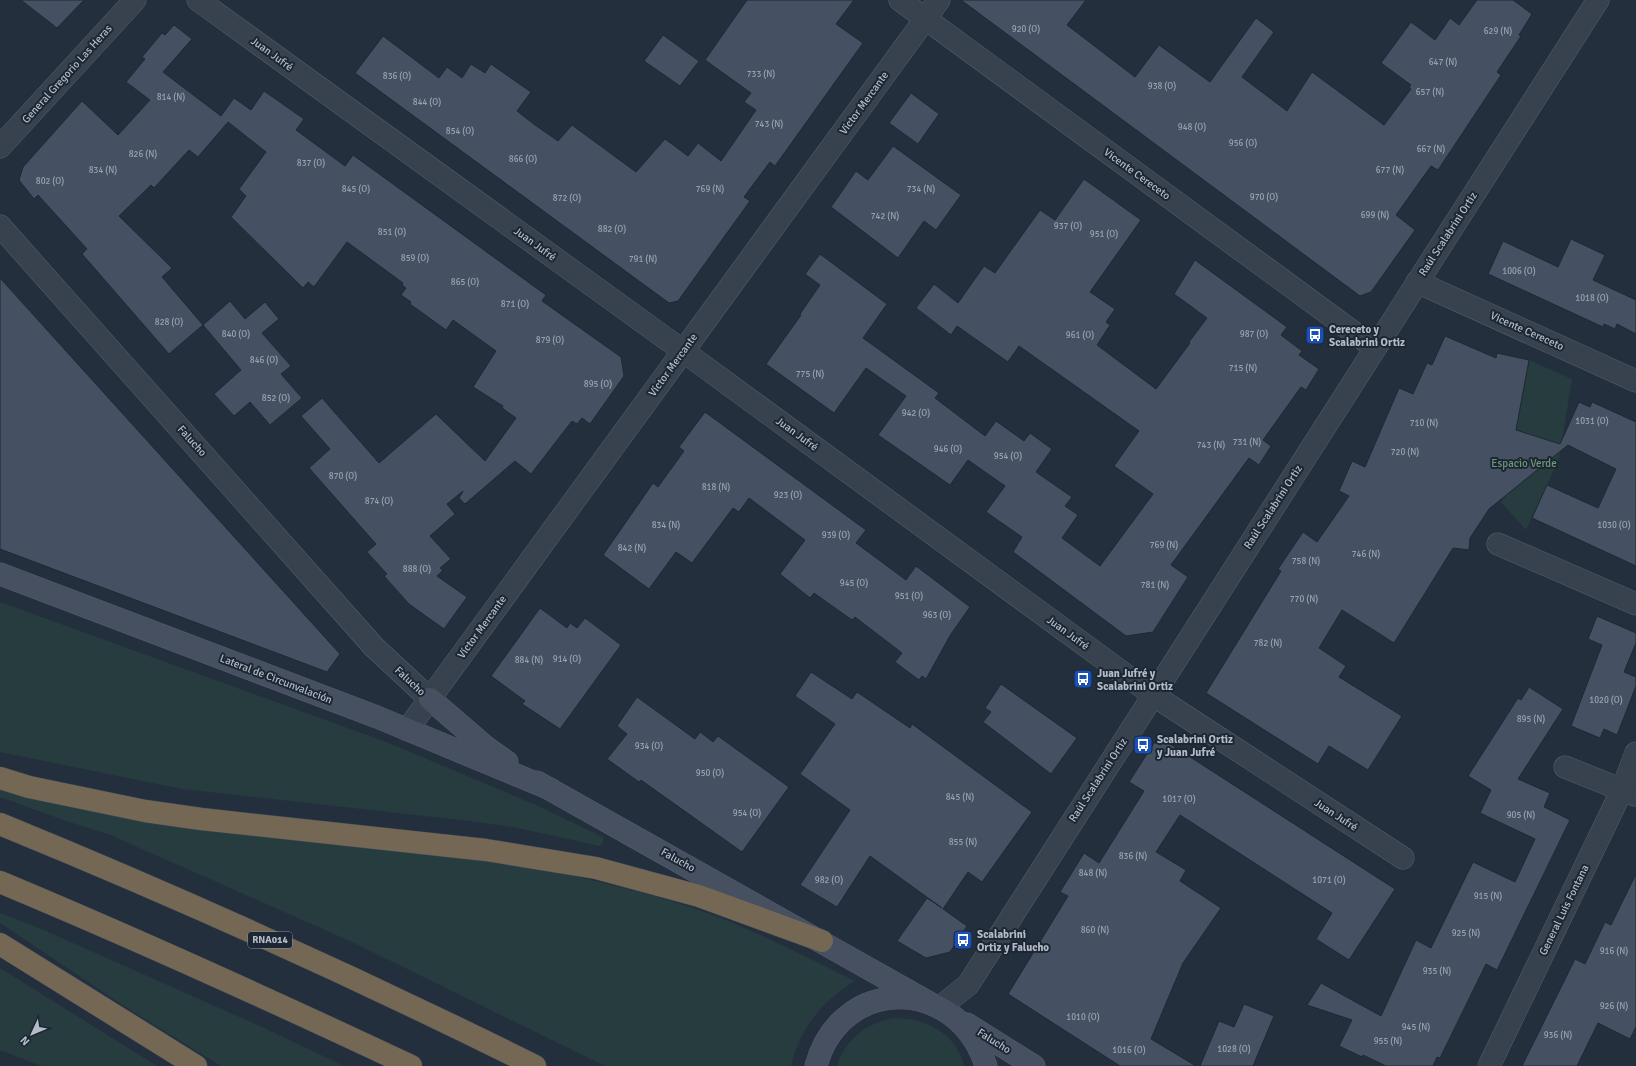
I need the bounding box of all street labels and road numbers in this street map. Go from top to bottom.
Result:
street label: General Gregorio Las Heras [19,22,115,126]
street label: Juan Jufré [248,34,296,74]
street label: Víctor Mercante [837,69,891,137]
street label: Vicente Cereceto [1101,145,1173,203]
street label: Raúl Scalabrini Ortiz [1416,190,1480,278]
street label: Juan Jufré [511,224,559,264]
street label: Vicente Cereceto [1488,309,1566,353]
street label: Víctor Mercante [646,331,700,399]
street label: Juan Jufré [773,414,821,454]
street label: Falucho [175,423,209,459]
street label: Raúl Scalabrini Ortiz [1241,463,1305,551]
street label: Víctor Mercante [455,593,509,661]
street label: Juan Jufré [1044,613,1092,653]
street label: Lateral de Circunvalación [218,652,334,706]
street label: Falucho [392,664,428,699]
street label: Raúl Scalabrini Ortiz [1066,736,1130,824]
street label: Juan Jufré [1312,796,1360,834]
street label: Falucho [659,845,698,875]
street label: General Luis Fontana [1536,862,1592,957]
road number: RNA014 [248,932,292,948]
street label: Falucho [975,1026,1013,1056]

